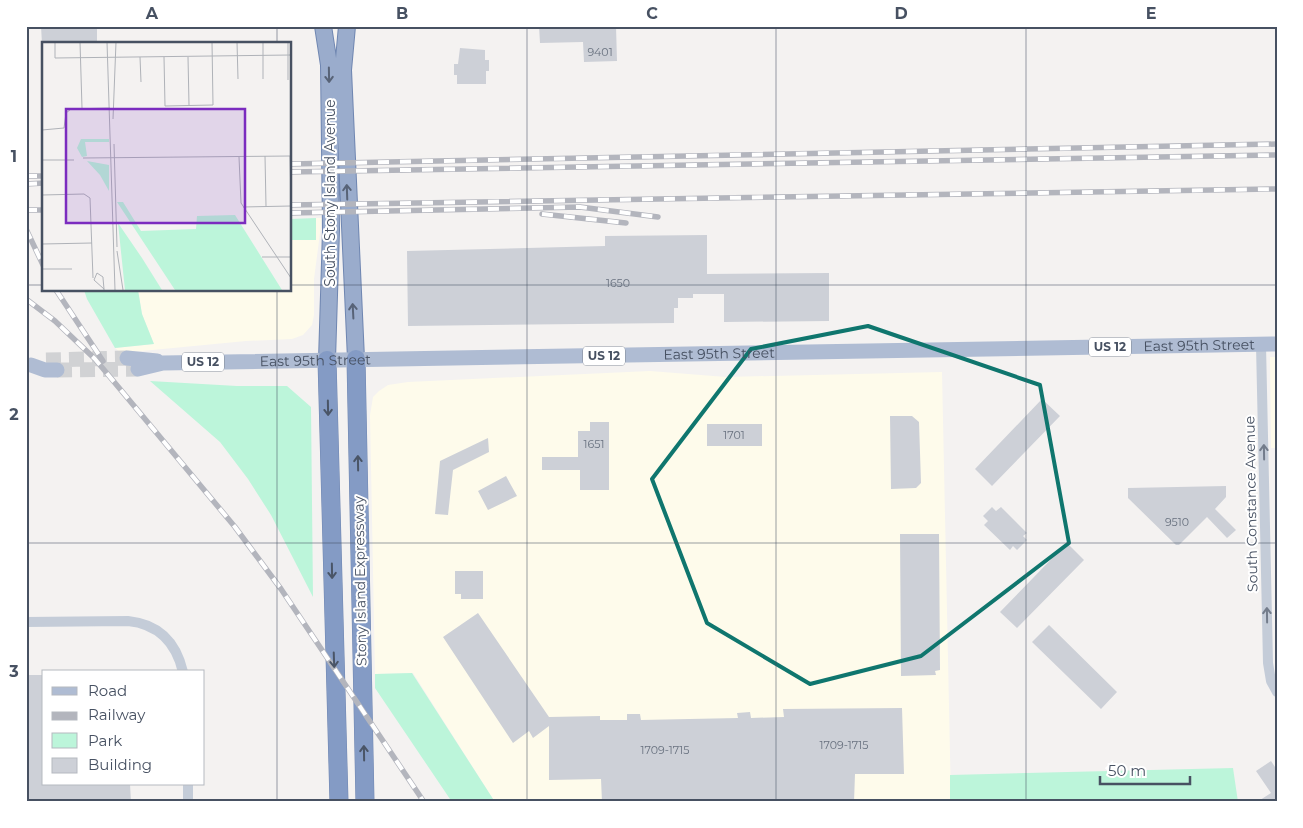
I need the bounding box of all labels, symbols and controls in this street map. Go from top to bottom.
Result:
text: A [145,4,159,23]
text: B [396,4,408,23]
text: C [646,4,658,23]
text: D [894,4,908,23]
text: E [1146,4,1156,23]
inset map [42,42,291,291]
house number: 9401 [587,45,613,59]
one-way arrow [325,66,334,82]
street label: South Stony Island Avenue [321,99,339,287]
text: 1 [11,147,17,166]
one-way arrow [342,184,352,200]
house number: 1650 [606,276,630,290]
one-way arrow [348,303,357,319]
street label: East 95th Street [1143,335,1255,355]
road number: US 12 [1089,338,1131,357]
street label: East 95th Street [663,344,775,363]
road number: US 12 [583,346,625,366]
street label: East 95th Street [259,350,371,370]
road number: US 12 [182,352,224,372]
one-way arrow [323,400,333,416]
text: 2 [9,405,19,424]
street label: South Constance Avenue [1240,416,1262,592]
house number: 1701 [723,428,745,442]
house number: 1651 [584,437,604,451]
one-way arrow [1259,445,1268,461]
one-way arrow [353,455,362,471]
street label: Stony Island Expressway [350,495,370,666]
house number: 9510 [1165,515,1189,529]
one-way arrow [327,562,337,579]
one-way arrow [1262,607,1272,623]
one-way arrow [329,652,339,668]
text: 3 [8,662,19,681]
legend [42,670,205,786]
text: Road [88,681,127,700]
text: Railway [88,705,146,724]
text: Park [88,731,122,750]
house number: 1709-1715 [819,738,869,752]
house number: 1709-1715 [640,743,690,757]
one-way arrow [359,745,369,762]
scale bar [1100,753,1190,785]
text: Building [88,755,152,774]
text: 50 m [1108,761,1146,780]

